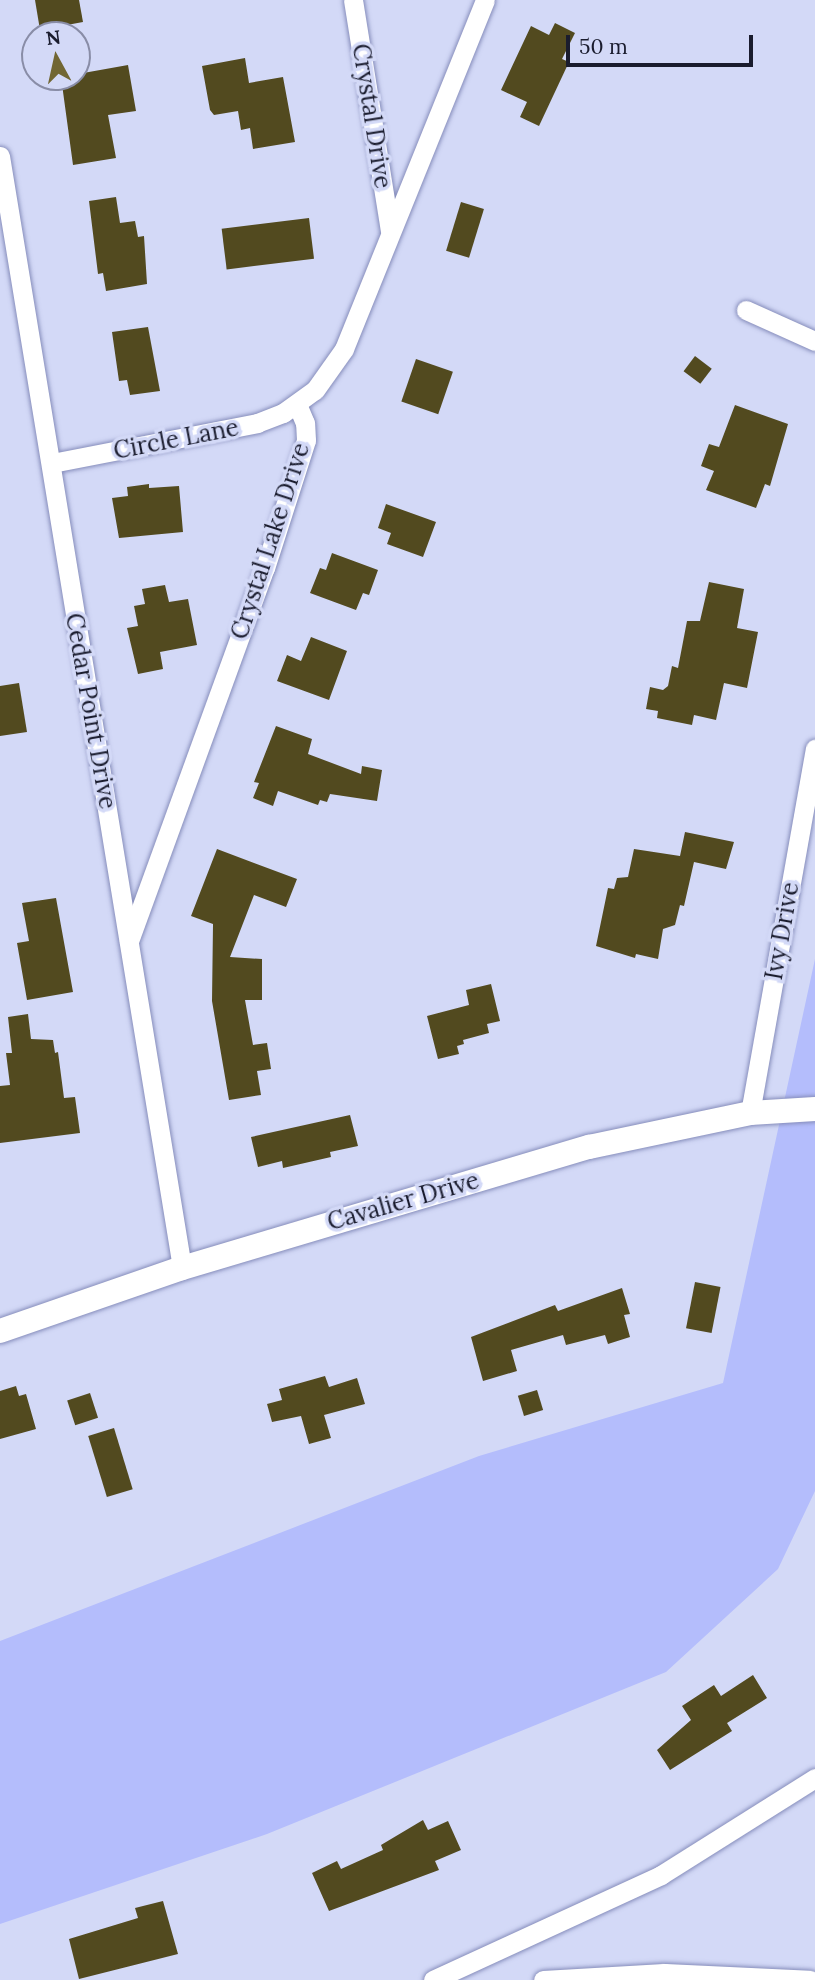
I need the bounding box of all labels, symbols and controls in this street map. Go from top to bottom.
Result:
north arrow [21,21,91,91]
scale bar [570,21,757,65]
text: N [44,24,62,50]
text: 50 m [579,33,628,60]
street label: Crystal Drive [346,42,398,190]
street label: Circle Lane [111,413,241,465]
street label: Crystal Lake Drive [225,439,315,643]
street label: Cedar Point Drive [60,611,122,811]
street label: Ivy Drive [759,880,805,982]
street label: Cavalier Drive [324,1166,482,1236]

